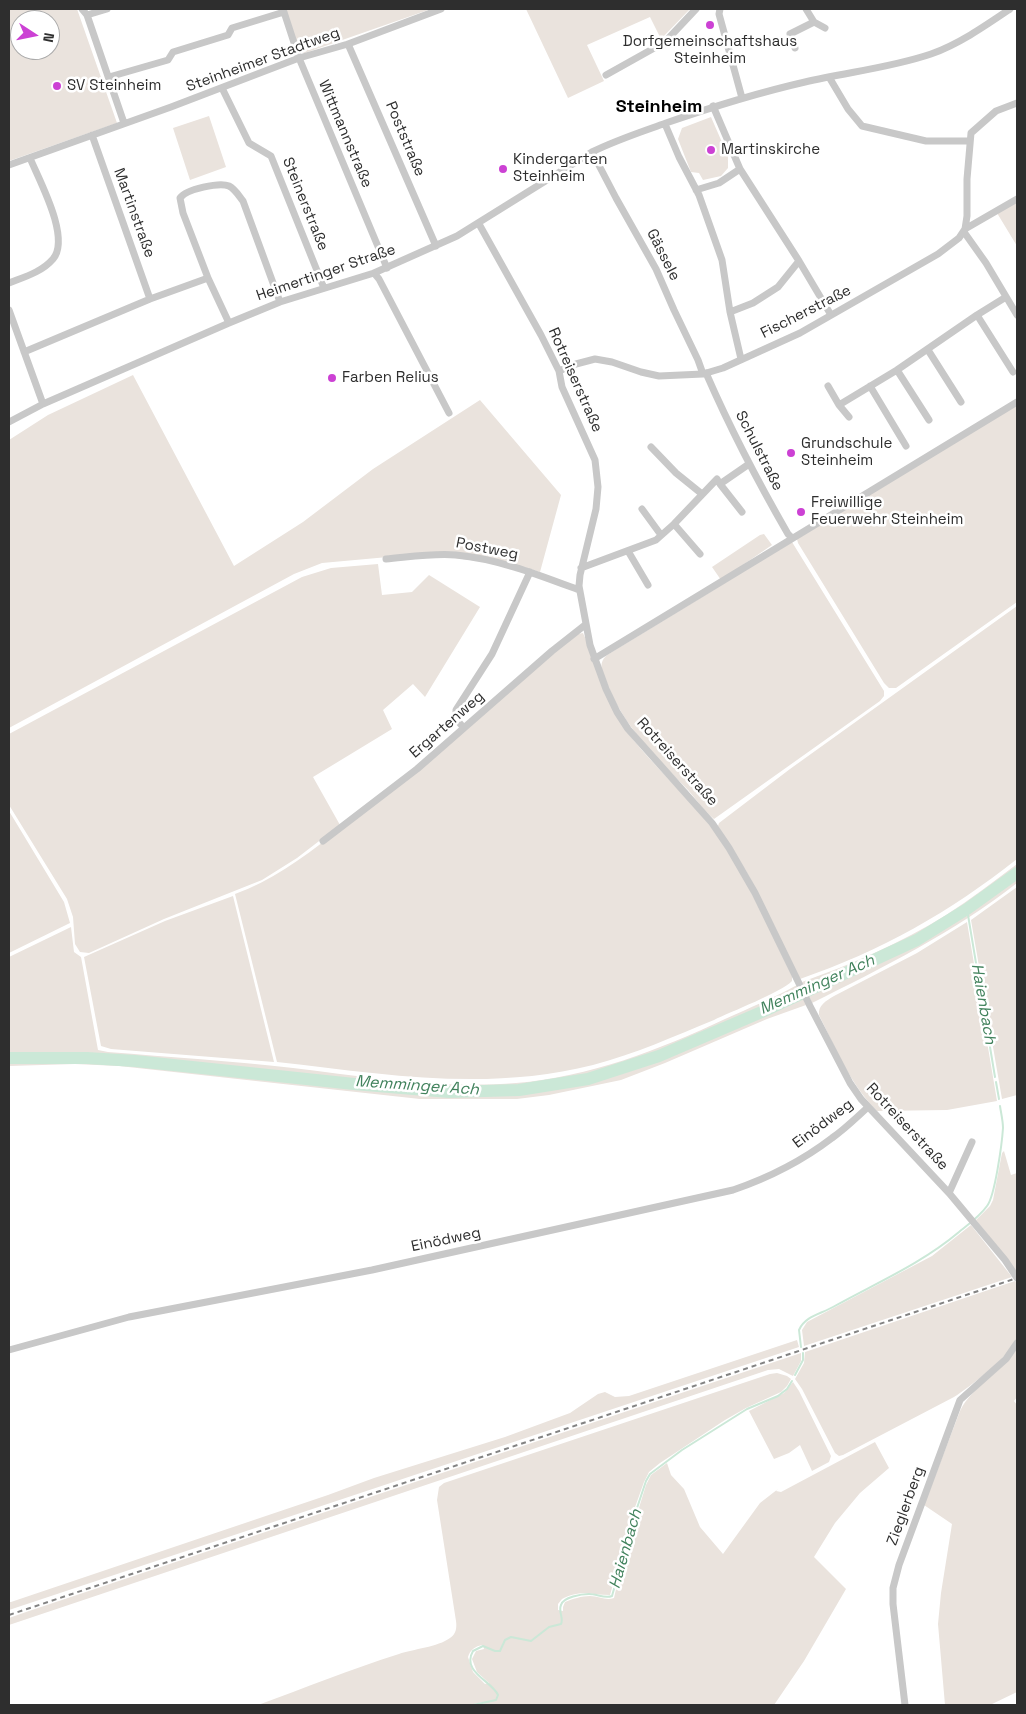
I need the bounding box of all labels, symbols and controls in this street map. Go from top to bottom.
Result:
north arrow [10,10,60,60]
marker: Dorfgemeinschaftshaus Steinheim [704,19,716,31]
street label: Steinheimer Stadtweg [184,24,342,96]
text: N [39,31,58,44]
place label: Dorfgemeinschaftshaus Steinheim [623,33,797,68]
place label: SV Steinheim [67,77,161,95]
street label: Wittmannstraße [314,77,376,191]
marker: SV Steinheim [51,80,63,92]
district label: Steinheim [616,96,702,118]
street label: Poststraße [381,99,429,179]
place label: Martinskirche [721,141,820,159]
marker: Martinskirche [705,144,717,156]
place label: Kindergarten Steinheim [513,151,608,186]
street label: Steinerstraße [278,155,332,253]
marker: Kindergarten Steinheim [497,163,509,175]
street label: Martinstraße [109,166,159,260]
street label: Gässele [642,226,684,284]
street label: Heimertinger Straße [254,241,398,305]
street label: Fischerstraße [758,281,854,343]
street label: Rotreiserstraße [544,325,606,435]
place label: Farben Relius [342,369,439,387]
marker: Farben Relius [326,372,338,384]
street label: Schulstraße [731,408,787,494]
place label: Grundschule Steinheim [801,435,892,470]
marker: Grundschule Steinheim [785,447,797,459]
place label: Freiwillige Feuerwehr Steinheim [811,494,963,529]
marker: Freiwillige Feuerwehr Steinheim [795,506,807,518]
street label: Postweg [454,534,520,564]
street label: Ergartenweg [406,688,488,762]
street label: Rotreiserstraße [633,714,721,810]
water label: Memminger Ach [756,951,878,1019]
water label: Haienbach [966,962,1000,1046]
water label: Memminger Ach [355,1072,479,1100]
street label: Rotreiserstraße [862,1080,952,1174]
street label: Einödweg [789,1096,857,1152]
street label: Einödweg [410,1224,482,1256]
street label: Zieglerberg [883,1464,929,1548]
water label: Haienbach [606,1507,646,1591]

